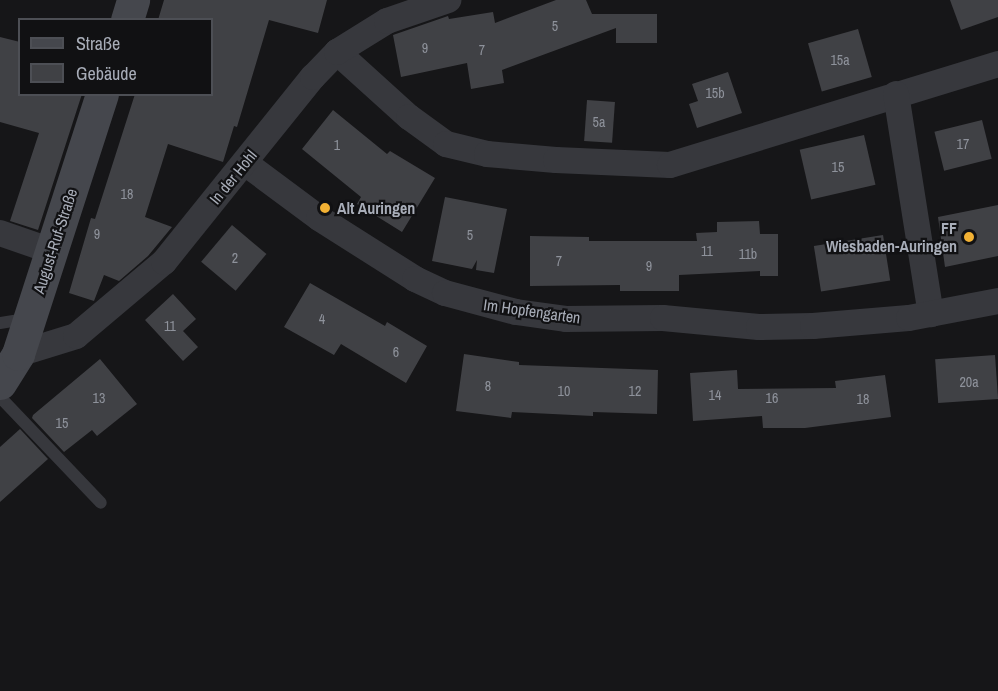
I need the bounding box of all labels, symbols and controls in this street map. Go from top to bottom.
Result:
legend [18,18,213,96]
house number: 5 [552,18,558,34]
text: Straße [76,31,120,56]
house number: 9 [422,40,428,56]
house number: 7 [479,42,485,58]
house number: 15a [830,52,850,68]
text: Gebäude [76,61,137,86]
house number: 15b [705,85,725,101]
house number: 5a [593,114,605,130]
house number: 17 [957,136,969,152]
house number: 1 [334,137,340,153]
street label: In der Hohl [205,146,261,208]
house number: 15 [832,159,844,175]
street label: August-Ruf-Straße [29,186,81,296]
house number: 18 [121,186,133,202]
place label: Alt Auringen [337,198,416,218]
marker: Alt Auringen [318,201,332,215]
place label: FF Wiesbaden-Auringen [826,218,957,256]
house number: 9 [94,226,100,242]
house number: 5 [467,227,473,243]
marker: FF Wiesbaden-Auringen [962,230,976,244]
house number: 11 [701,243,713,259]
house number: 11b [739,246,757,262]
house number: 2 [232,250,238,266]
house number: 7 [556,253,562,269]
house number: 9 [646,258,652,274]
street label: Im Hopfengarten [482,295,582,327]
house number: 4 [319,311,325,327]
house number: 11 [164,318,176,334]
house number: 6 [393,344,399,360]
house number: 20a [959,374,979,390]
house number: 8 [485,378,491,394]
house number: 10 [558,383,570,399]
house number: 12 [629,383,641,399]
house number: 14 [709,387,721,403]
house number: 13 [93,390,105,406]
house number: 16 [766,390,778,406]
house number: 18 [857,391,869,407]
house number: 15 [56,415,68,431]

